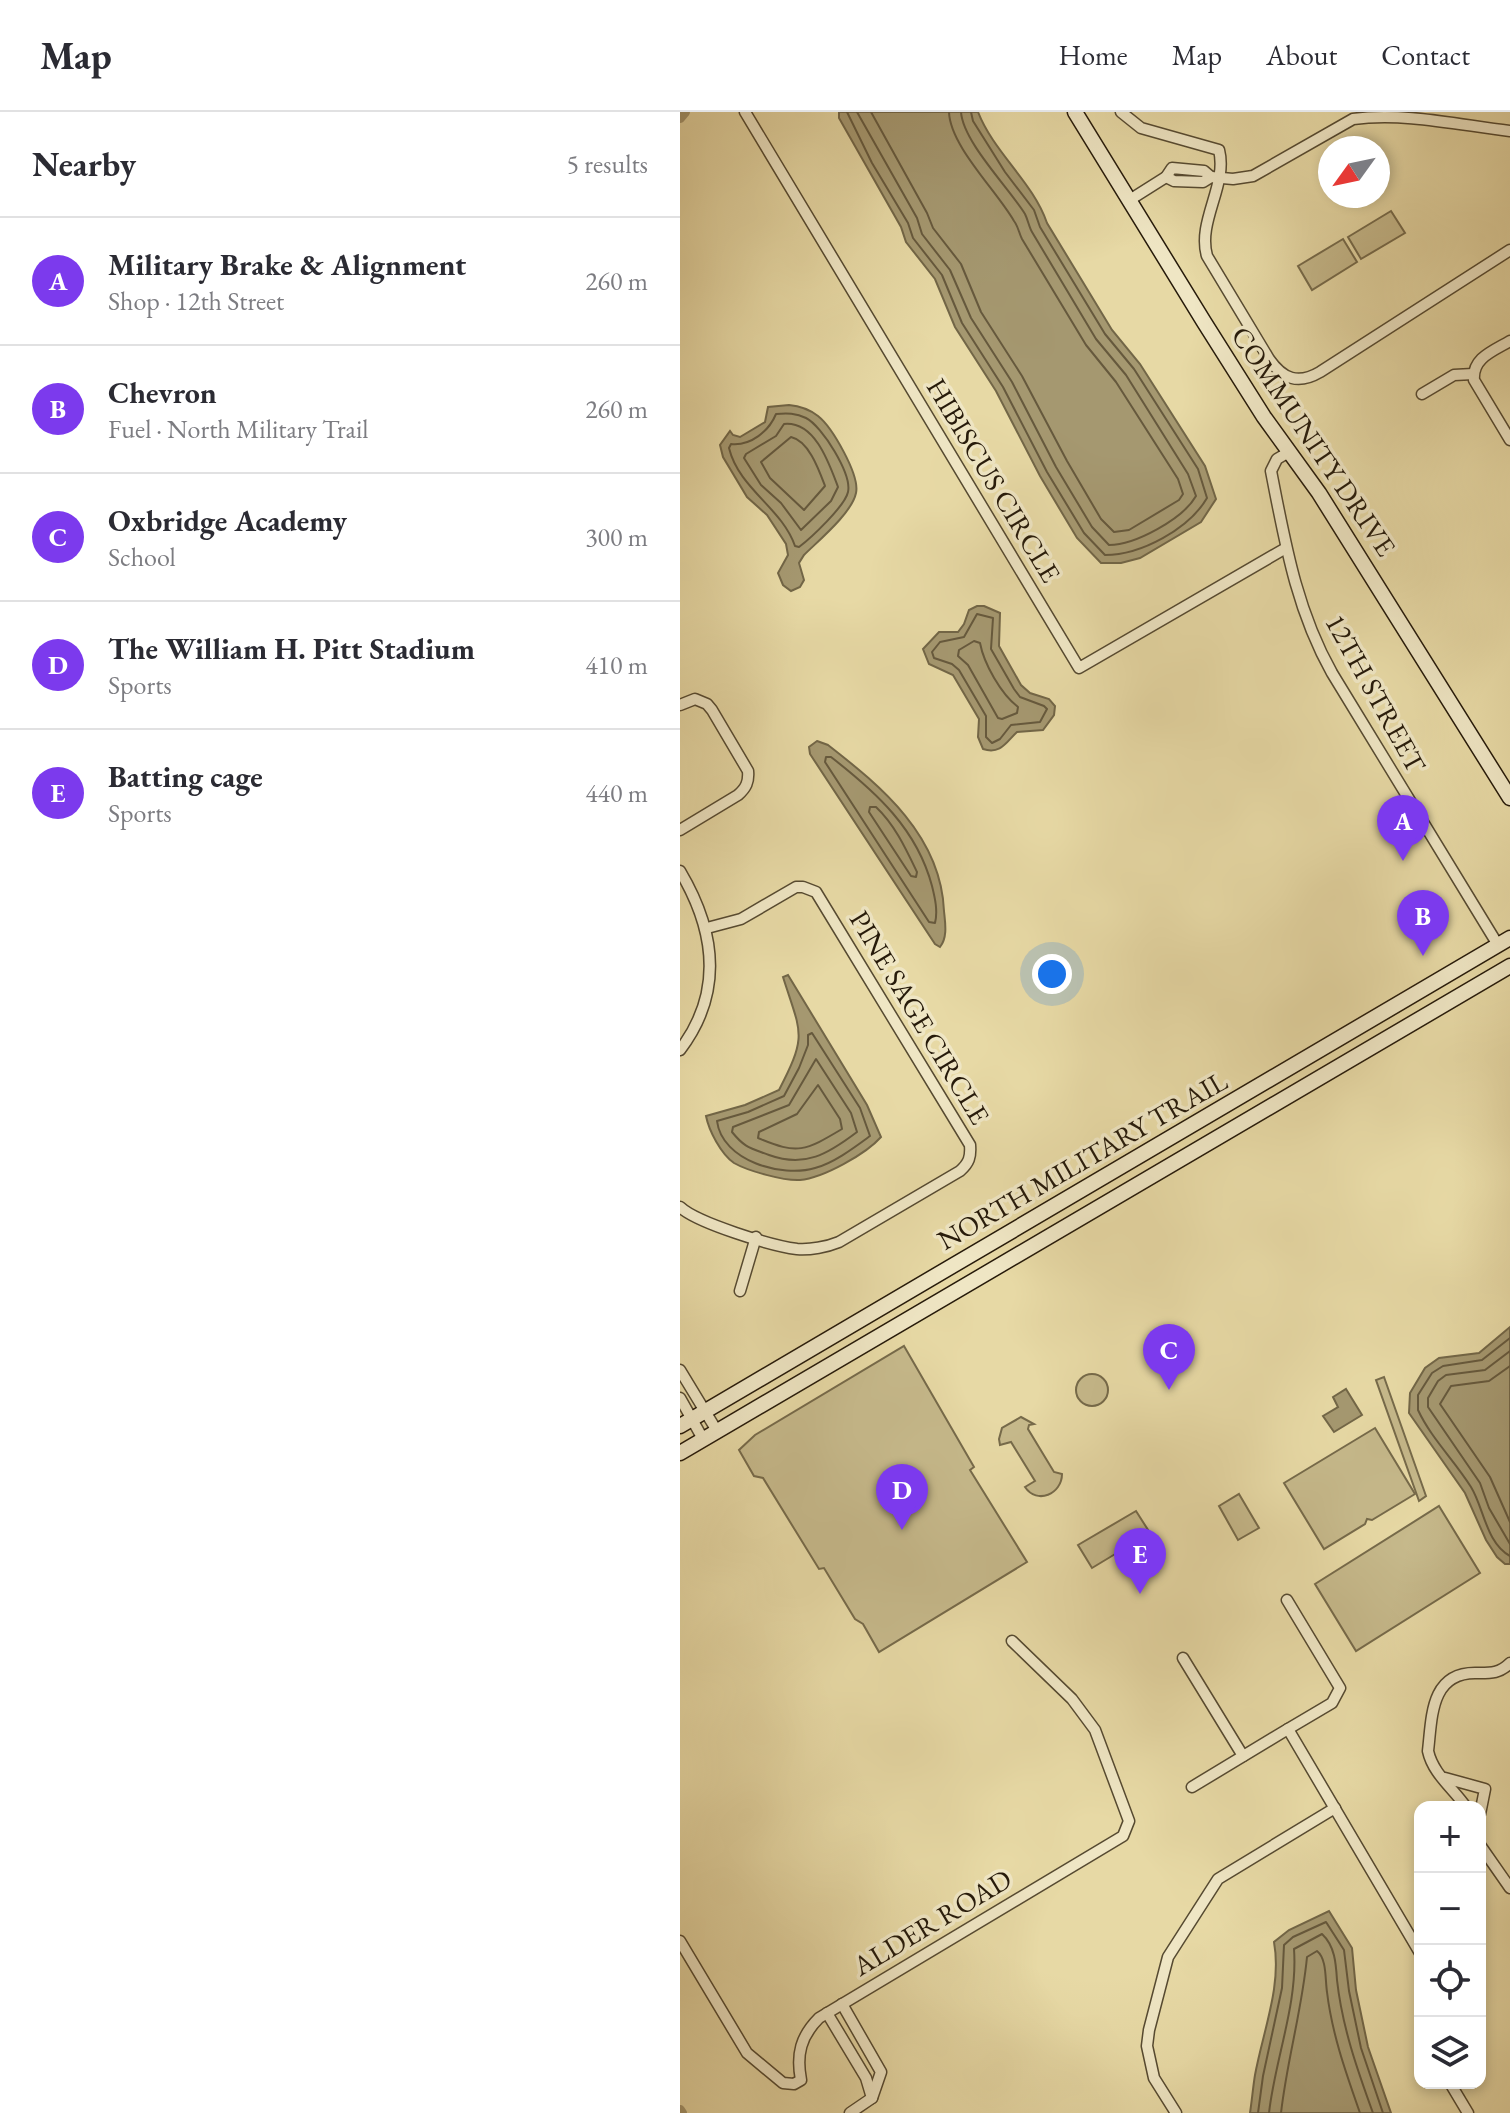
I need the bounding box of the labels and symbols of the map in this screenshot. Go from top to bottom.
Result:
north arrow [1318,136,1390,208]
street label: COMMUNITY DRIVE [1224,319,1404,563]
street label: HIBISCUS CIRCLE [919,371,1069,589]
street label: 12TH STREET [1318,607,1435,779]
pin: A [1377,795,1429,861]
pin: B [1397,890,1449,956]
street label: PINE SAGE CIRCLE [842,903,998,1131]
your location [1032,954,1072,994]
street label: NORTH MILITARY TRAIL [931,1062,1234,1258]
pin: C [1143,1324,1195,1390]
pin: D [876,1464,928,1530]
pin: E [1114,1528,1166,1594]
street label: ALDER ROAD [845,1860,1018,1984]

